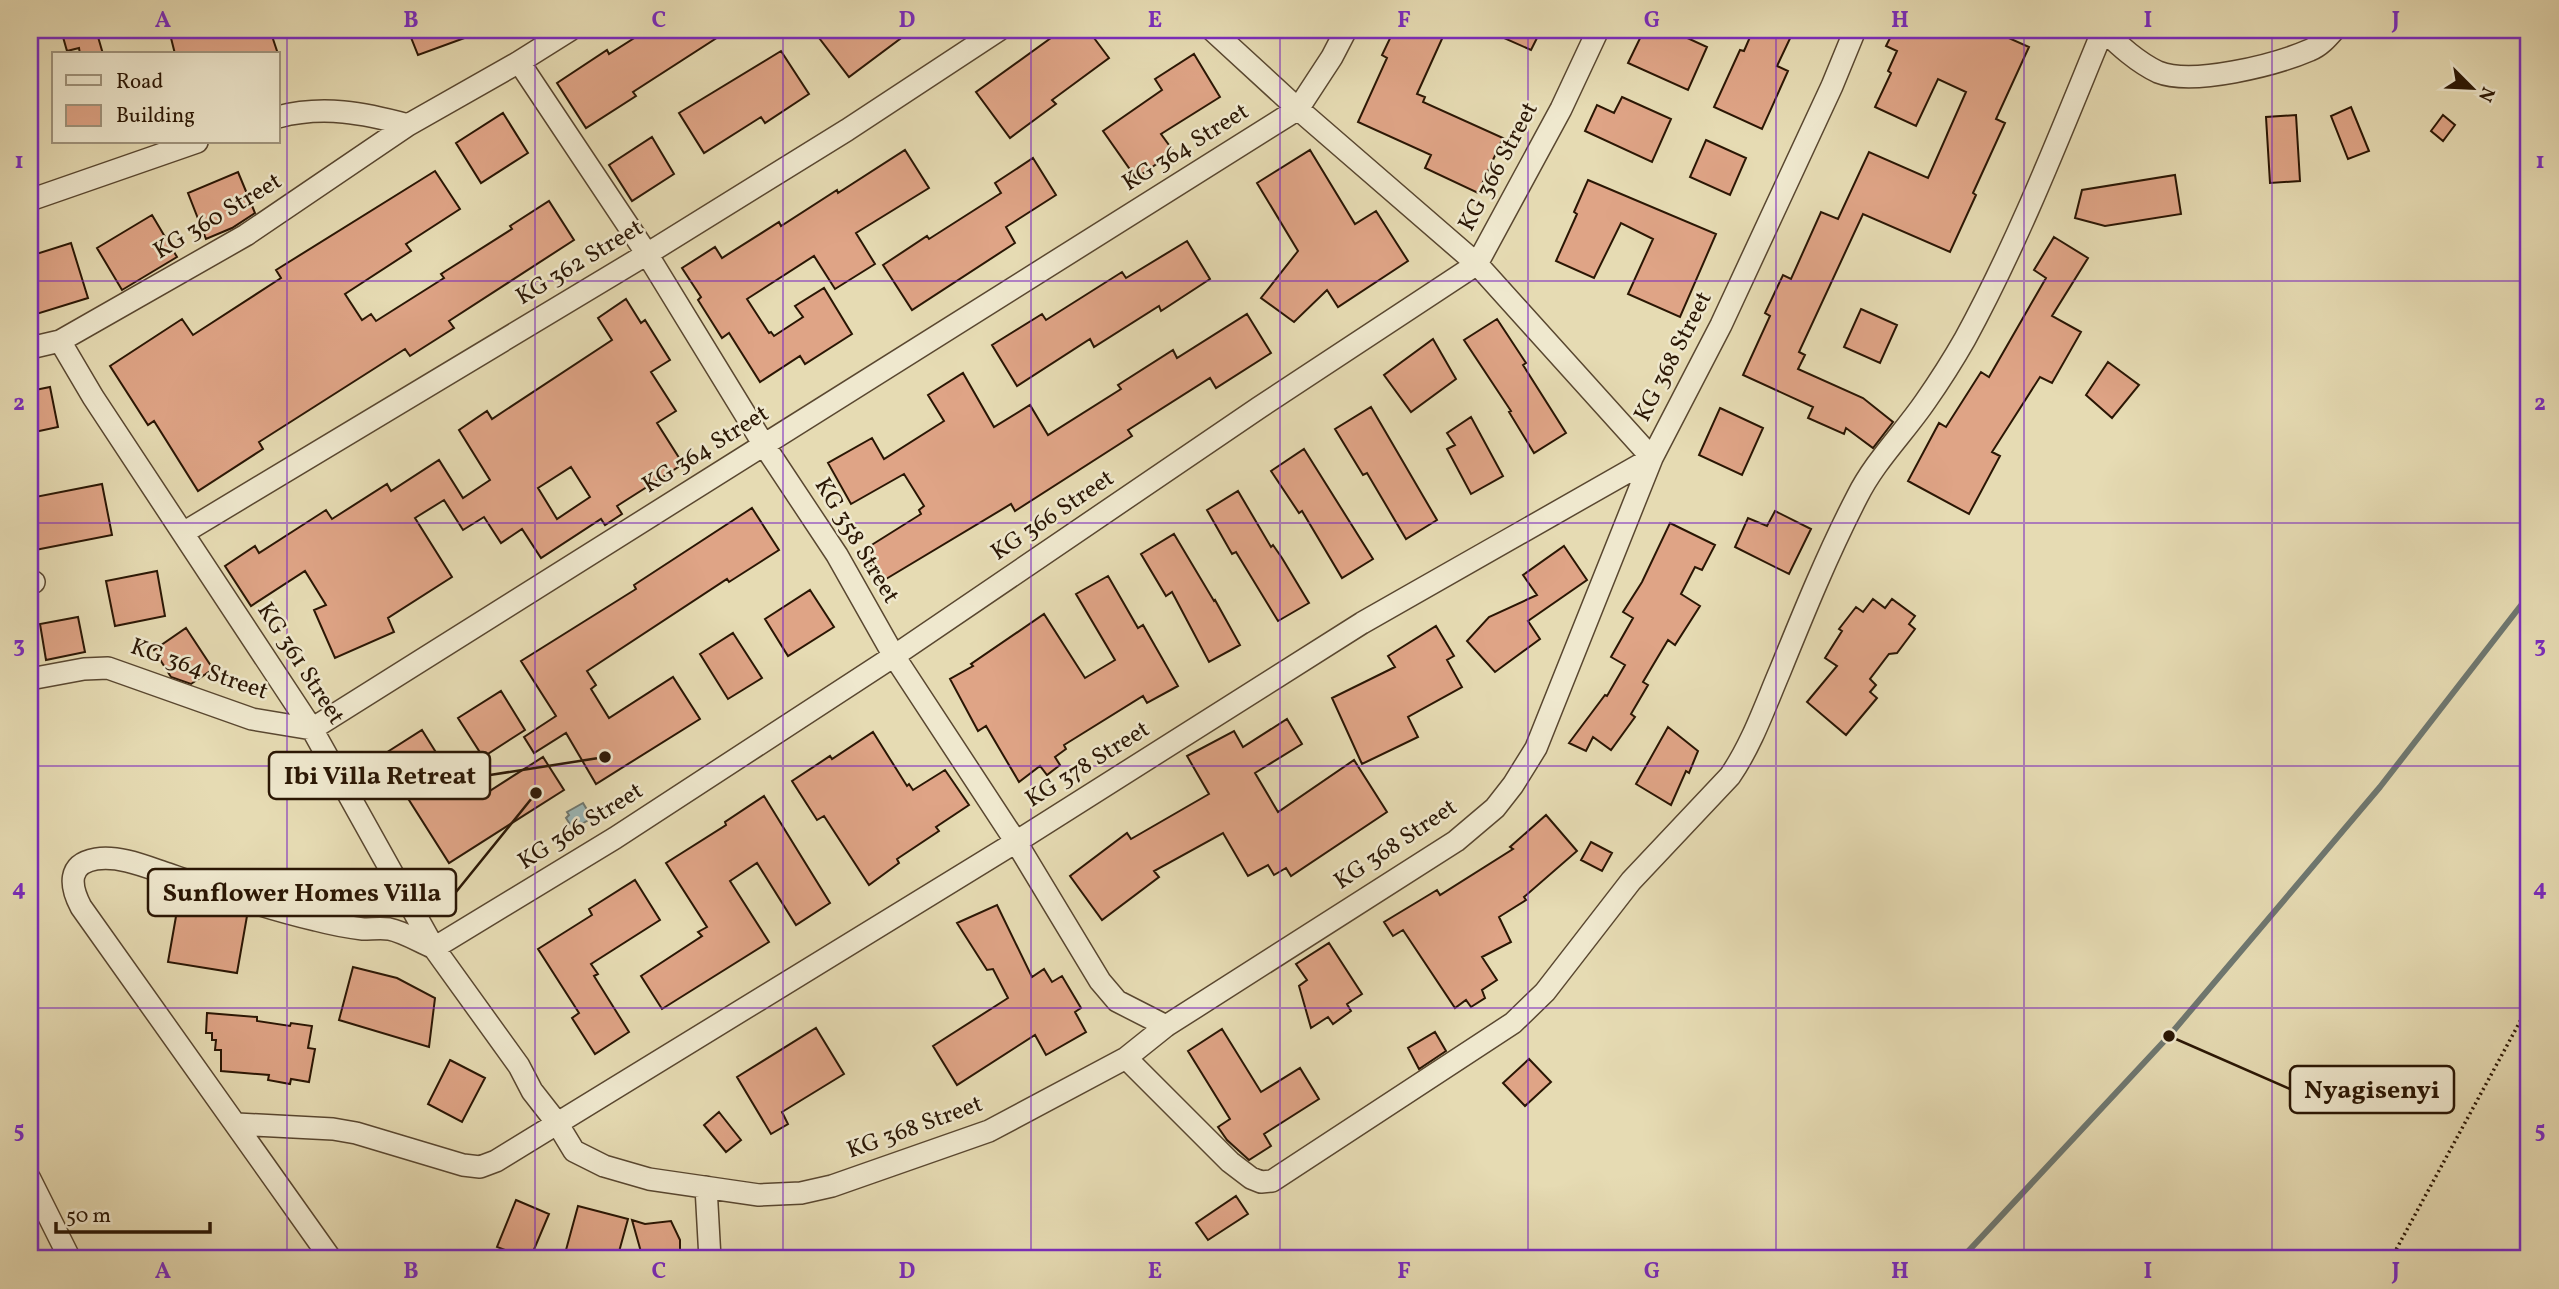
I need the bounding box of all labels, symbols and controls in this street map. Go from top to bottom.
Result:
text: A [155,5,171,37]
text: B [403,5,419,37]
text: C [652,5,666,37]
text: D [899,5,916,37]
text: E [1148,5,1162,37]
text: F [1397,5,1411,37]
text: G [1644,5,1660,37]
text: H [1891,5,1909,37]
text: I [2144,5,2152,37]
text: J [2391,5,2400,37]
legend [52,52,280,144]
north arrow [2436,52,2506,122]
text: Road [116,68,163,97]
text: N [2471,83,2500,106]
street label: KG 364 Street [1116,96,1256,200]
street label: KG 366 Street [1451,96,1547,238]
text: Building [116,102,195,131]
text: 1 [14,146,24,178]
text: 1 [2535,146,2545,178]
street label: KG 360 Street [147,165,289,269]
street label: KG 362 Street [510,212,650,314]
street label: KG 368 Street [1627,286,1721,428]
text: 2 [13,388,25,420]
text: 2 [2534,388,2546,420]
street label: KG 364 Street [636,398,776,502]
street label: KG 366 Street [985,462,1121,570]
street label: KG 358 Street [805,472,907,610]
street label: KG 361 Street [248,596,352,732]
text: 3 [13,630,25,662]
text: 3 [2534,630,2546,662]
street label: KG 364 Street [126,631,272,709]
street label: KG 378 Street [1019,713,1157,817]
callout: Ibi Villa Retreat [269,752,490,799]
text: Ibi Villa Retreat [284,759,476,795]
street label: KG 366 Street [512,775,650,879]
street label: KG 368 Street [1328,791,1464,899]
callout: Sunflower Homes Villa [148,869,456,916]
text: 4 [12,873,26,905]
text: 4 [2533,873,2547,905]
text: Sunflower Homes Villa [162,876,442,912]
callout: Nyagisenyi [2290,1066,2454,1113]
text: Nyagisenyi [2304,1073,2440,1109]
street label: KG 368 Street [842,1088,988,1168]
text: 5 [13,1115,25,1147]
text: 5 [2534,1115,2546,1147]
scale bar [56,1191,210,1235]
text: 50 m [66,1202,111,1231]
text: A [155,1256,171,1288]
text: B [403,1256,419,1288]
text: C [652,1256,666,1288]
text: D [899,1256,916,1288]
text: E [1148,1256,1162,1288]
text: F [1397,1256,1411,1288]
text: G [1644,1256,1660,1288]
text: H [1891,1256,1909,1288]
text: I [2144,1256,2152,1288]
text: J [2391,1256,2400,1288]

